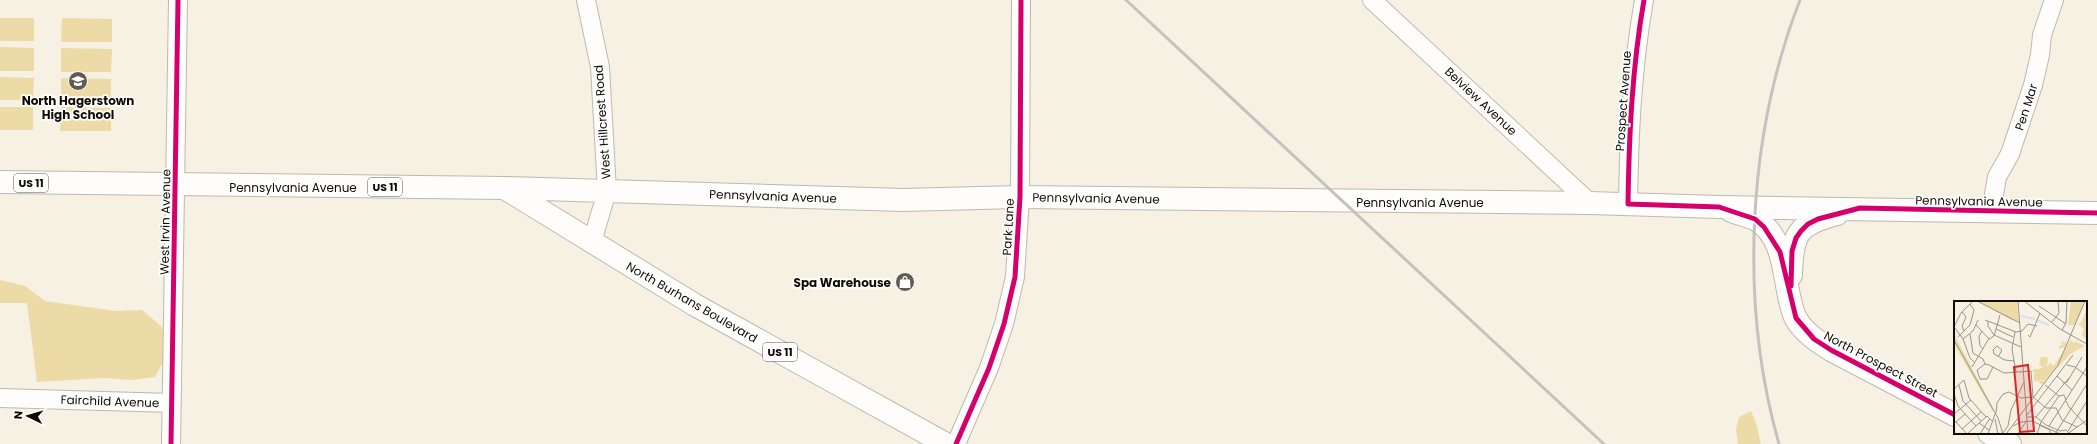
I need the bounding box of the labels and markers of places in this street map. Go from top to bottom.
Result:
school or university icon: North Hagerstown High School [67,70,89,92]
place label: North Hagerstown High School [22,92,134,123]
shop icon: Spa Warehouse [894,271,916,293]
place label: Spa Warehouse [794,274,892,291]

